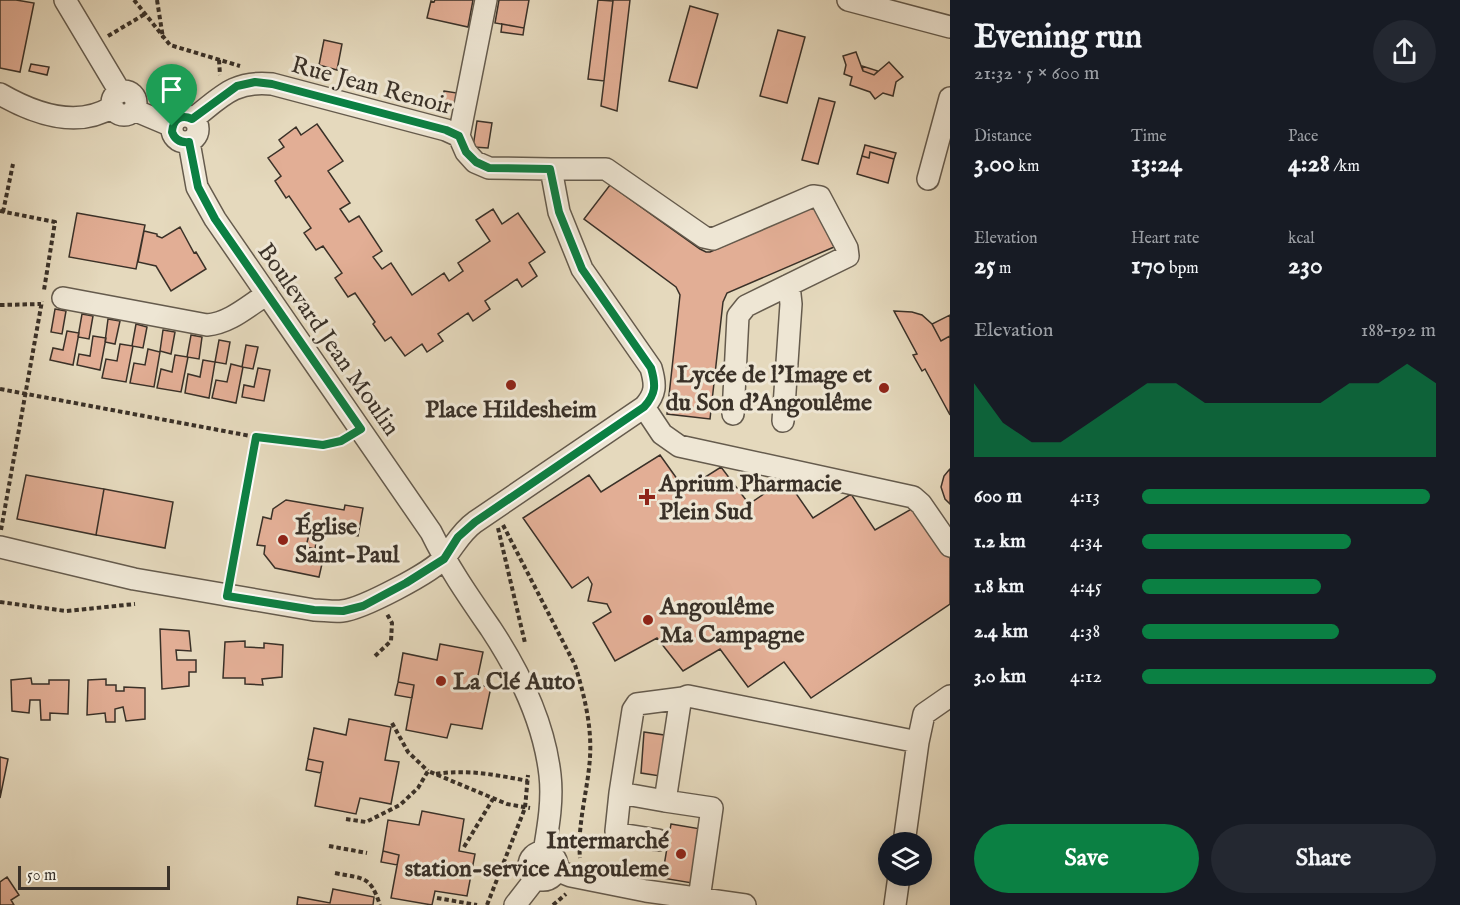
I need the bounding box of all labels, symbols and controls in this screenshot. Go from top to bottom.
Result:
text: Evening run [974,17,1142,59]
button: share [1373,20,1436,83]
street label: Rue Jean Renoir [288,50,456,123]
text: 21:32 · 5 × 600 m [974,61,1100,86]
pin [146,64,197,126]
icon: arrive [155,73,188,106]
text: Distance [974,127,1032,147]
text: Time [1131,127,1167,147]
text: Pace [1288,127,1318,147]
text: 3.00 [974,147,1015,180]
text: 13:24 [1131,147,1182,180]
text: 4:28 [1288,147,1330,180]
text: km [1015,157,1039,177]
text: /km [1330,157,1360,177]
text: Elevation [974,229,1037,249]
text: Heart rate [1131,229,1199,249]
text: kcal [1288,229,1315,249]
street label: Boulevard Jean Moulin [250,237,406,442]
text: 25 [974,249,996,282]
text: 170 [1131,249,1166,282]
text: 230 [1288,249,1323,282]
text: m [996,259,1011,279]
text: bpm [1166,259,1199,279]
text: Elevation [974,318,1053,343]
text: 188–192 m [1361,318,1436,343]
place label: Lycée de l'Image et du Son d'Angoulême [666,360,873,419]
marker: Place Hildesheim [504,378,518,392]
marker: Lycée de l'Image et du Son d'Angoulême [877,381,891,395]
place label: Place Hildesheim [425,395,597,426]
place label: Aprium Pharmacie Plein Sud [658,469,842,528]
text: 600 m [974,484,1022,509]
text: 4:13 [1070,484,1100,509]
marker: Aprium Pharmacie Plein Sud [640,490,654,504]
place label: Église Saint-Paul [295,512,400,571]
text: 1.2 km [974,529,1026,554]
text: 4:34 [1070,529,1102,554]
marker: Église Saint-Paul [276,533,290,547]
text: 1.8 km [974,574,1024,599]
text: 4:45 [1070,574,1102,599]
place label: Angoulême Ma Campagne [659,592,804,651]
marker: Angoulême Ma Campagne [641,613,655,627]
text: 2.4 km [974,619,1028,644]
text: 4:38 [1070,619,1100,644]
text: 3.0 km [974,664,1026,689]
text: 4:12 [1070,664,1102,689]
place label: La Clé Auto [453,667,575,698]
marker: La Clé Auto [434,674,448,688]
button: Save [974,824,1199,893]
button: Share [1211,824,1436,893]
place label: Intermarché station-service Angouleme [405,826,669,885]
map controls [878,832,932,886]
button: layers [878,832,932,886]
marker: Intermarché station-service Angouleme [674,847,688,861]
scale bar [18,863,170,890]
text: 50 m [27,866,56,886]

